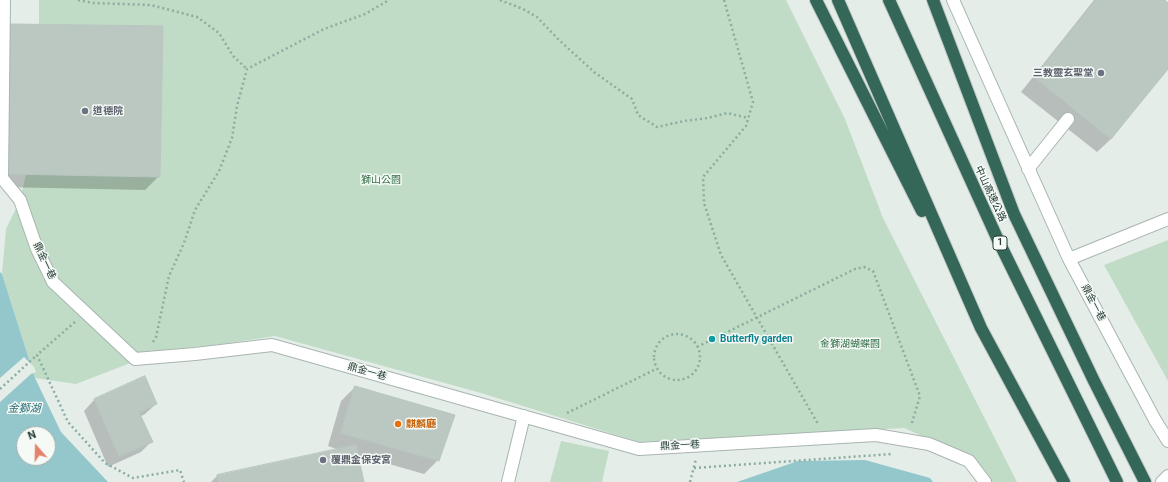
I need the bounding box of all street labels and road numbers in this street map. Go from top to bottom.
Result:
street label: 中山高速公路 [972,164,1008,224]
road number: 1 [993,236,1007,250]
street label: 鼎金一巷 [30,240,58,282]
street label: 鼎金一巷 [1078,283,1108,323]
street label: 鼎金一巷 [346,361,388,383]
street label: 鼎金一巷 [660,439,700,453]

